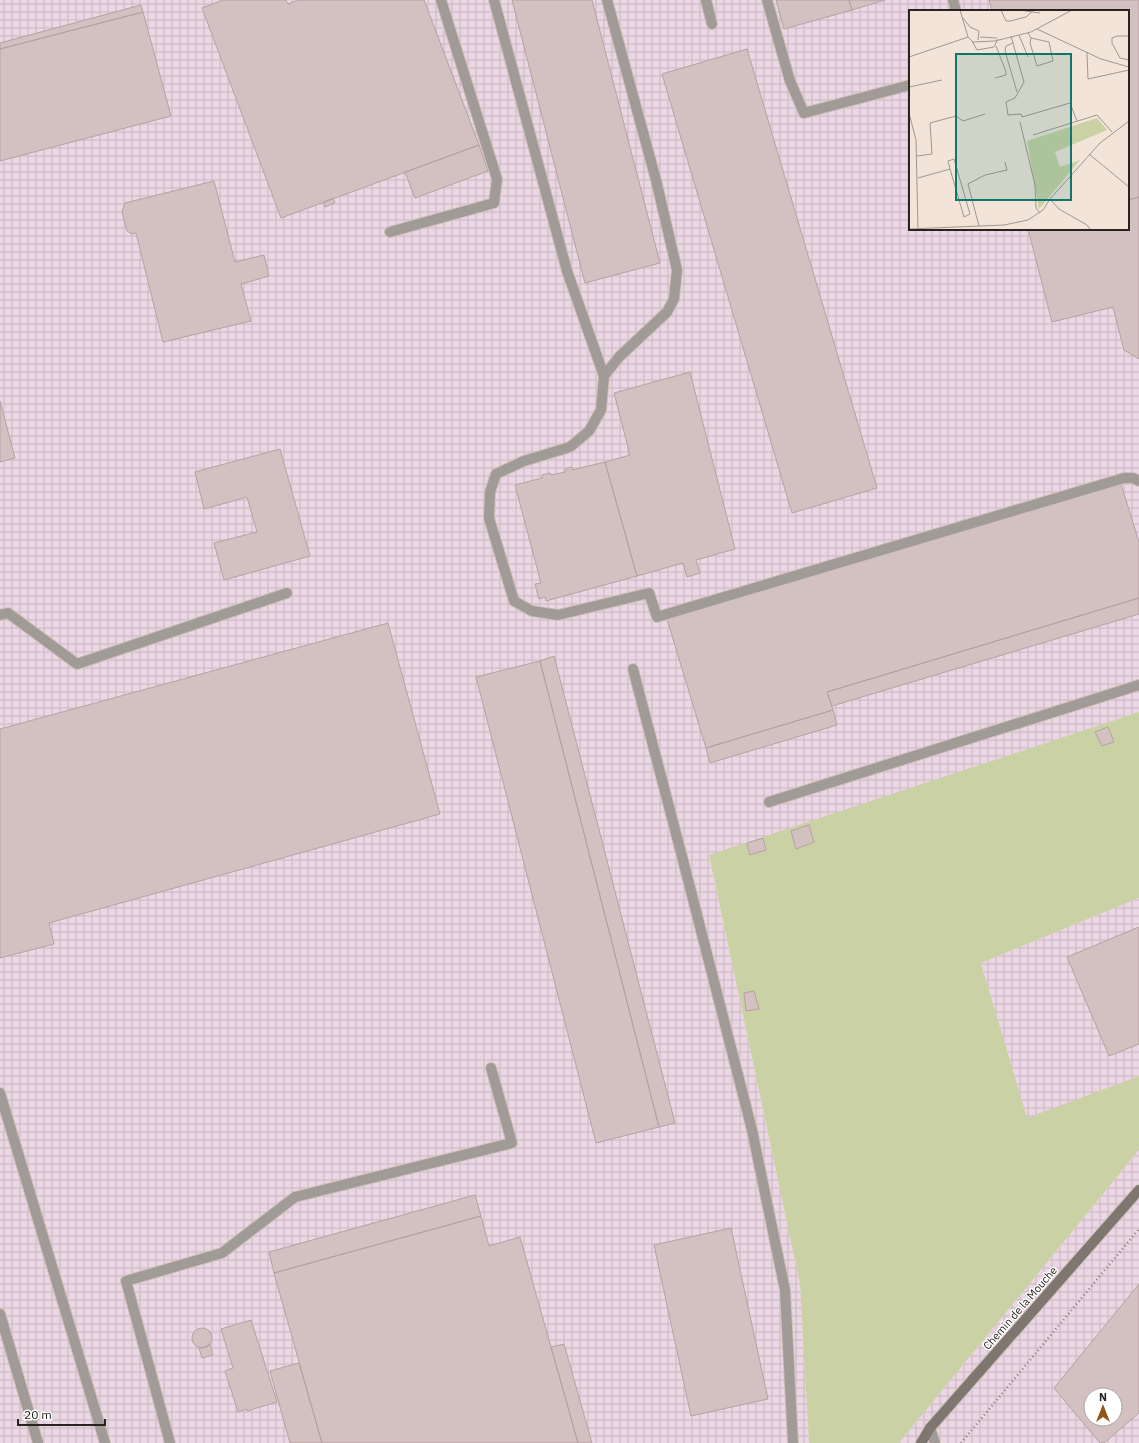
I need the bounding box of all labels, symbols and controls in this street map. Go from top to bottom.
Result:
inset map [909,10,1129,230]
street label: Chemin de la Mouche [980,1263,1060,1353]
north arrow [1083,1387,1123,1427]
text: N [1099,1390,1107,1404]
scale bar [18,1401,105,1427]
text: 20 m [24,1407,52,1422]

